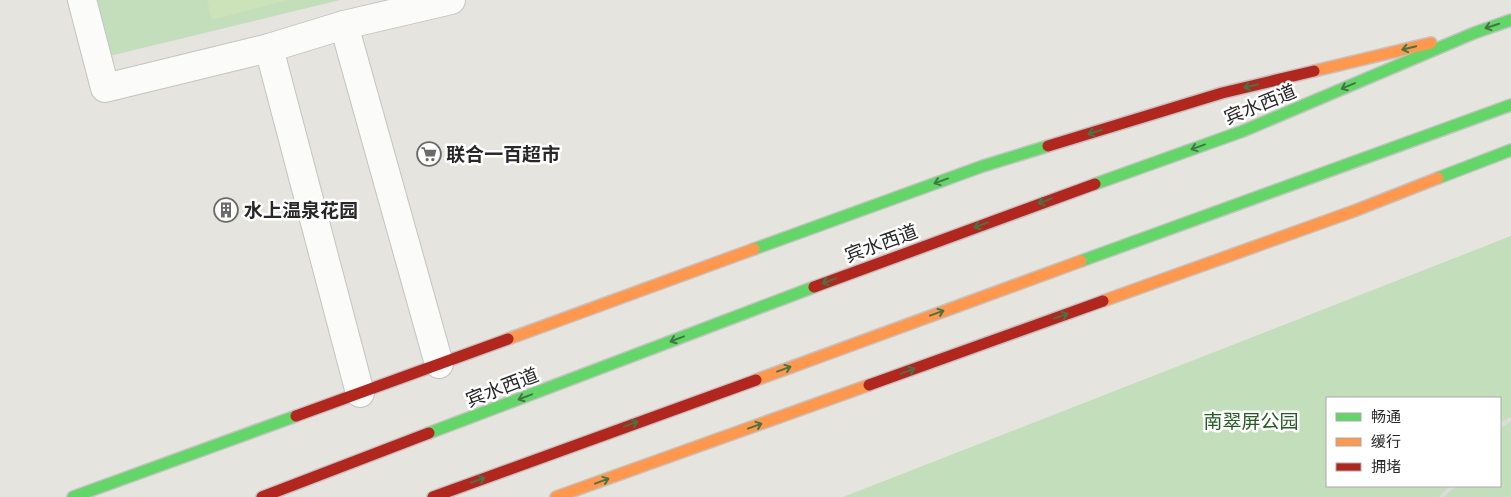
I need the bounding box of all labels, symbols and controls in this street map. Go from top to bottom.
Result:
one-way arrow [1485,22,1501,32]
one-way arrow [1402,44,1418,53]
street label: 宾水西道 [1220,78,1300,131]
one-way arrow [1244,82,1260,91]
one-way arrow [1341,82,1356,91]
one-way arrow [1088,127,1104,137]
supermarket icon: 联合一百超市 [416,141,442,167]
place label: 联合一百超市 [446,141,560,168]
one-way arrow [1190,143,1206,152]
one-way arrow [933,177,949,186]
building icon: 水上温泉花园 [213,197,239,223]
place label: 水上温泉花园 [244,197,358,224]
one-way arrow [1037,197,1053,206]
street label: 宾水西道 [841,218,922,269]
one-way arrow [974,221,990,230]
one-way arrow [822,277,837,286]
one-way arrow [928,308,944,317]
one-way arrow [1053,311,1068,320]
one-way arrow [670,335,685,344]
street label: 宾水西道 [462,361,543,414]
one-way arrow [775,364,791,373]
one-way arrow [900,366,915,375]
one-way arrow [518,393,533,402]
legend [1326,397,1501,487]
text: 畅通 [1371,406,1401,428]
park label: 南翠屏公园 [1203,408,1299,435]
one-way arrow [623,419,638,428]
one-way arrow [747,421,762,430]
text: 缓行 [1371,431,1401,453]
text: 拥堵 [1371,456,1401,478]
one-way arrow [470,475,486,484]
one-way arrow [594,475,610,485]

